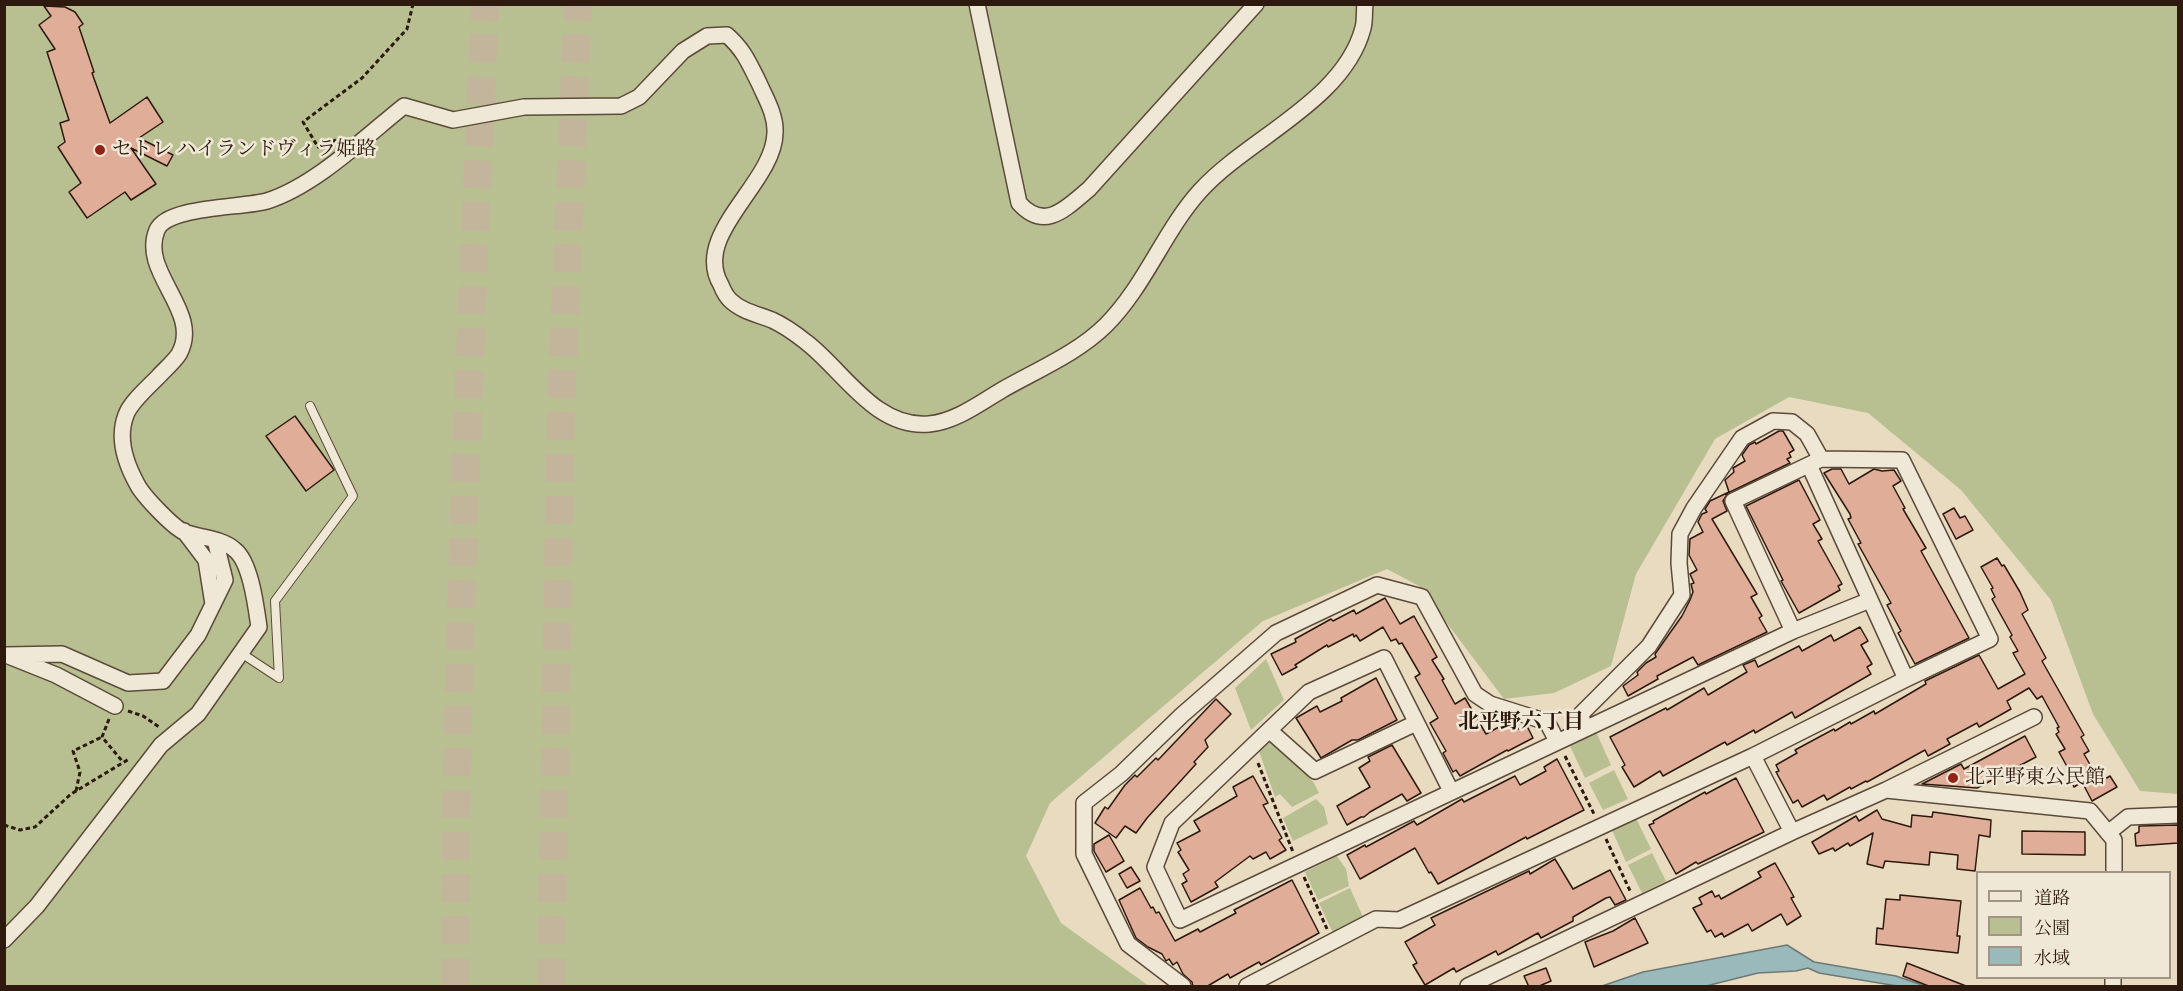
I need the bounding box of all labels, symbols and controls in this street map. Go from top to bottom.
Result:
place label: セトレ ハイランドヴィラ姫路 [112,138,376,162]
marker: セトレ ハイランドヴィラ姫路 [93,143,107,157]
district label: 北平野六丁目 [1458,710,1584,736]
place label: 北平野東公民館 [1965,766,2105,790]
marker: 北平野東公民館 [1946,771,1960,785]
legend [1976,871,2171,979]
text: 道路 [2034,888,2070,909]
text: 公園 [2034,918,2070,939]
text: 水域 [2034,948,2070,969]

